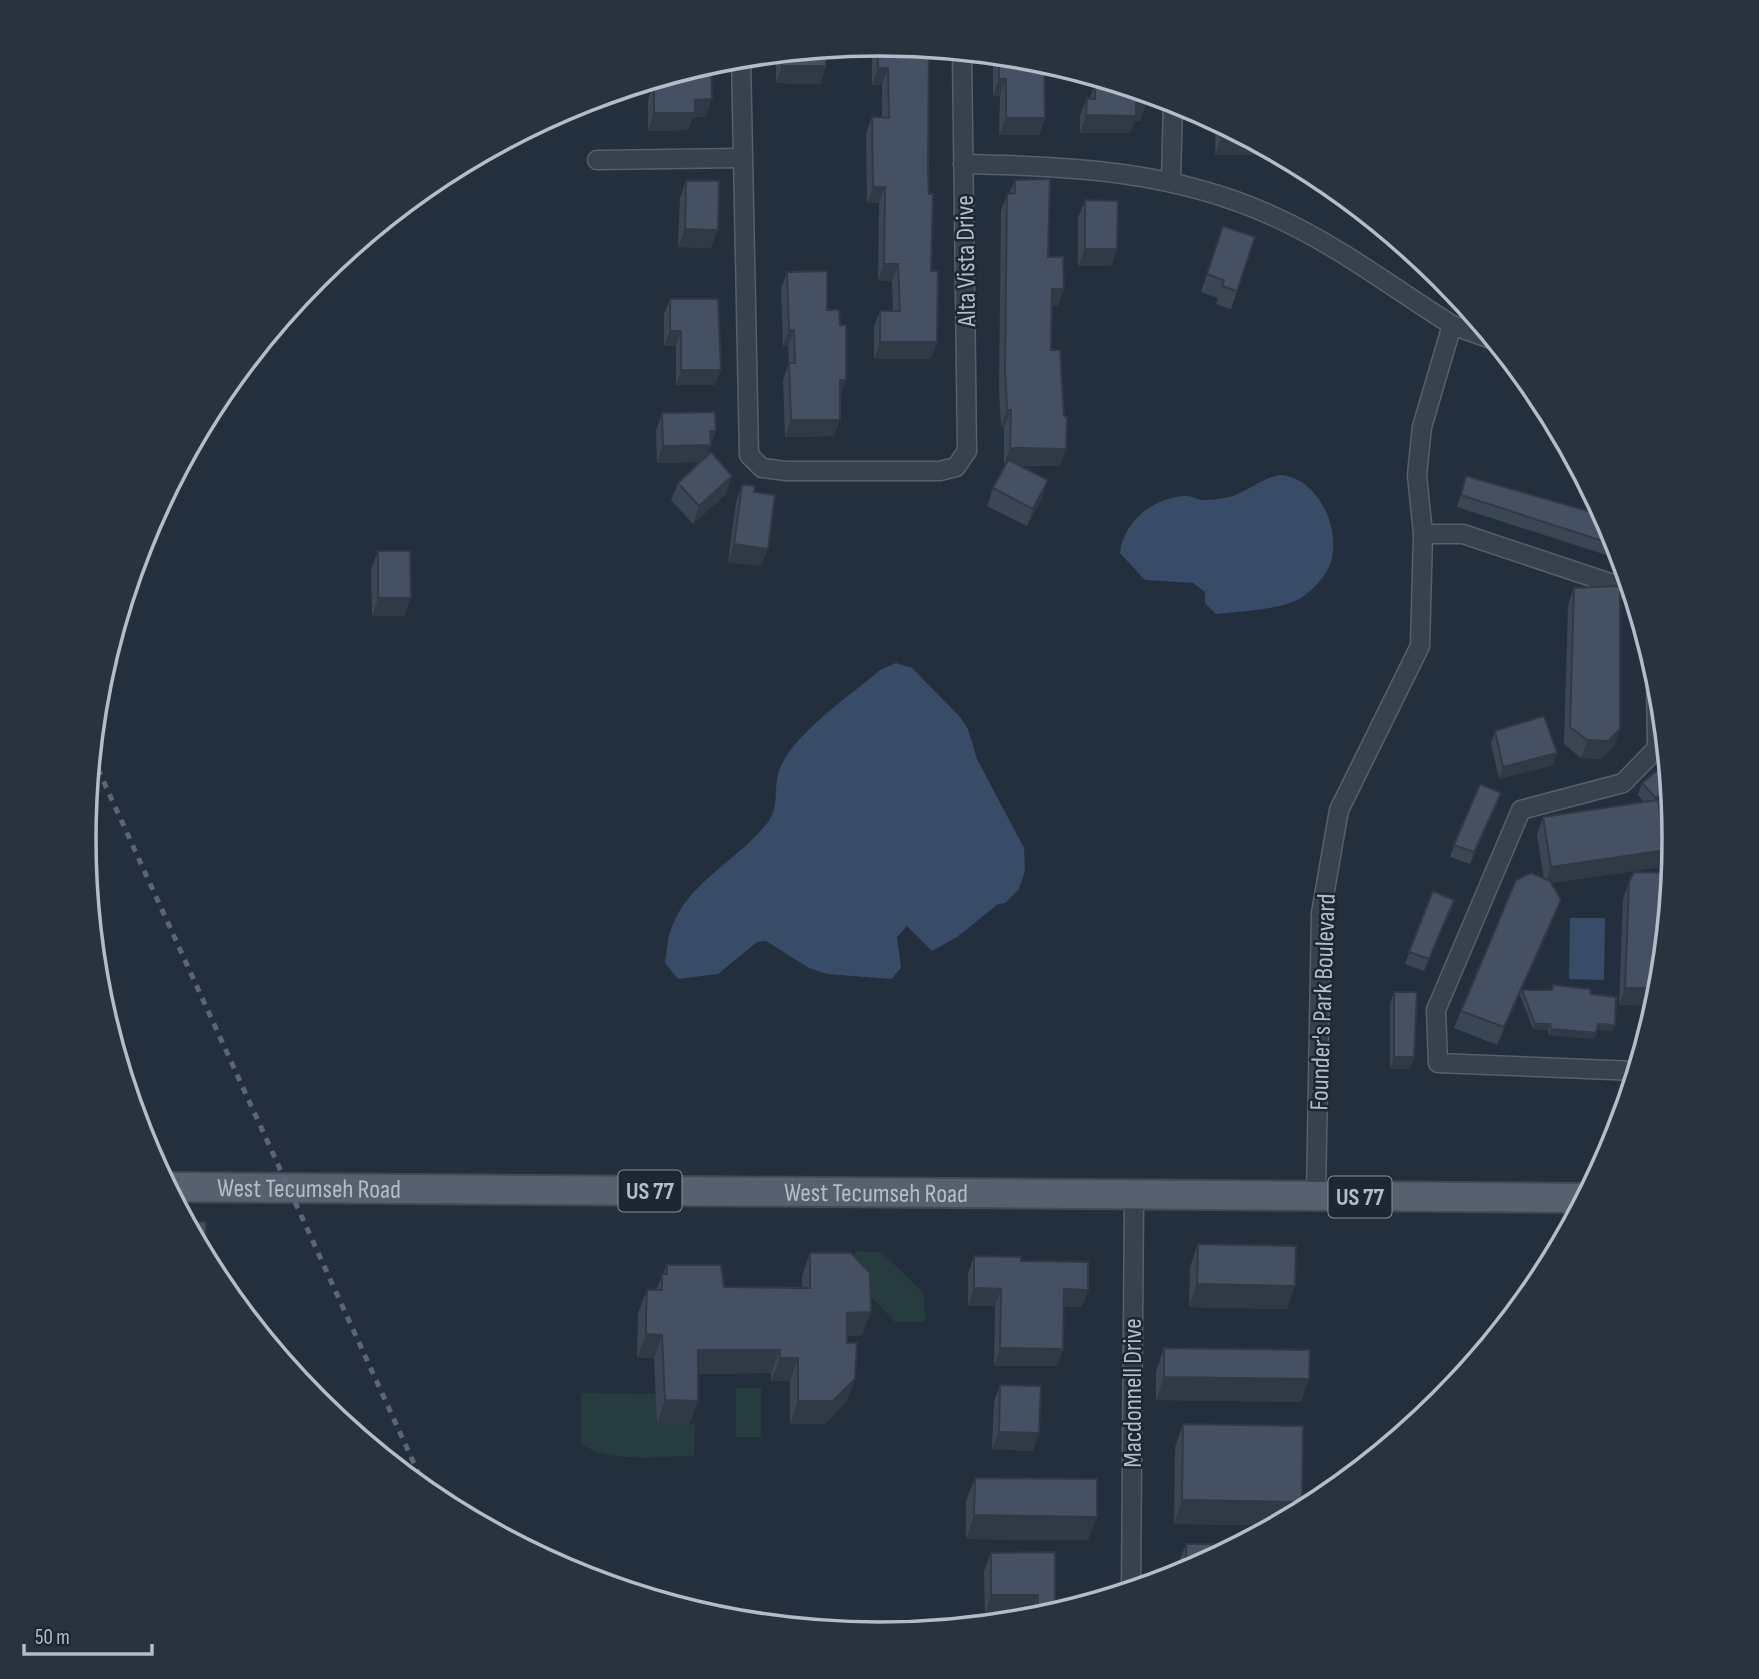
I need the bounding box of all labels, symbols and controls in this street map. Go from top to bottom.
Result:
street label: Alta Vista Drive [950,195,983,328]
street label: Founder's Park Boulevard [1304,893,1343,1111]
road number: US 77 [618,1170,682,1212]
street label: West Tecumseh Road [217,1173,401,1206]
road number: US 77 [1328,1176,1392,1218]
street label: West Tecumseh Road [784,1178,968,1210]
street label: Macdonnell Drive [1118,1318,1149,1468]
scale bar [24,1612,152,1656]
text: 50 m [35,1625,70,1650]

